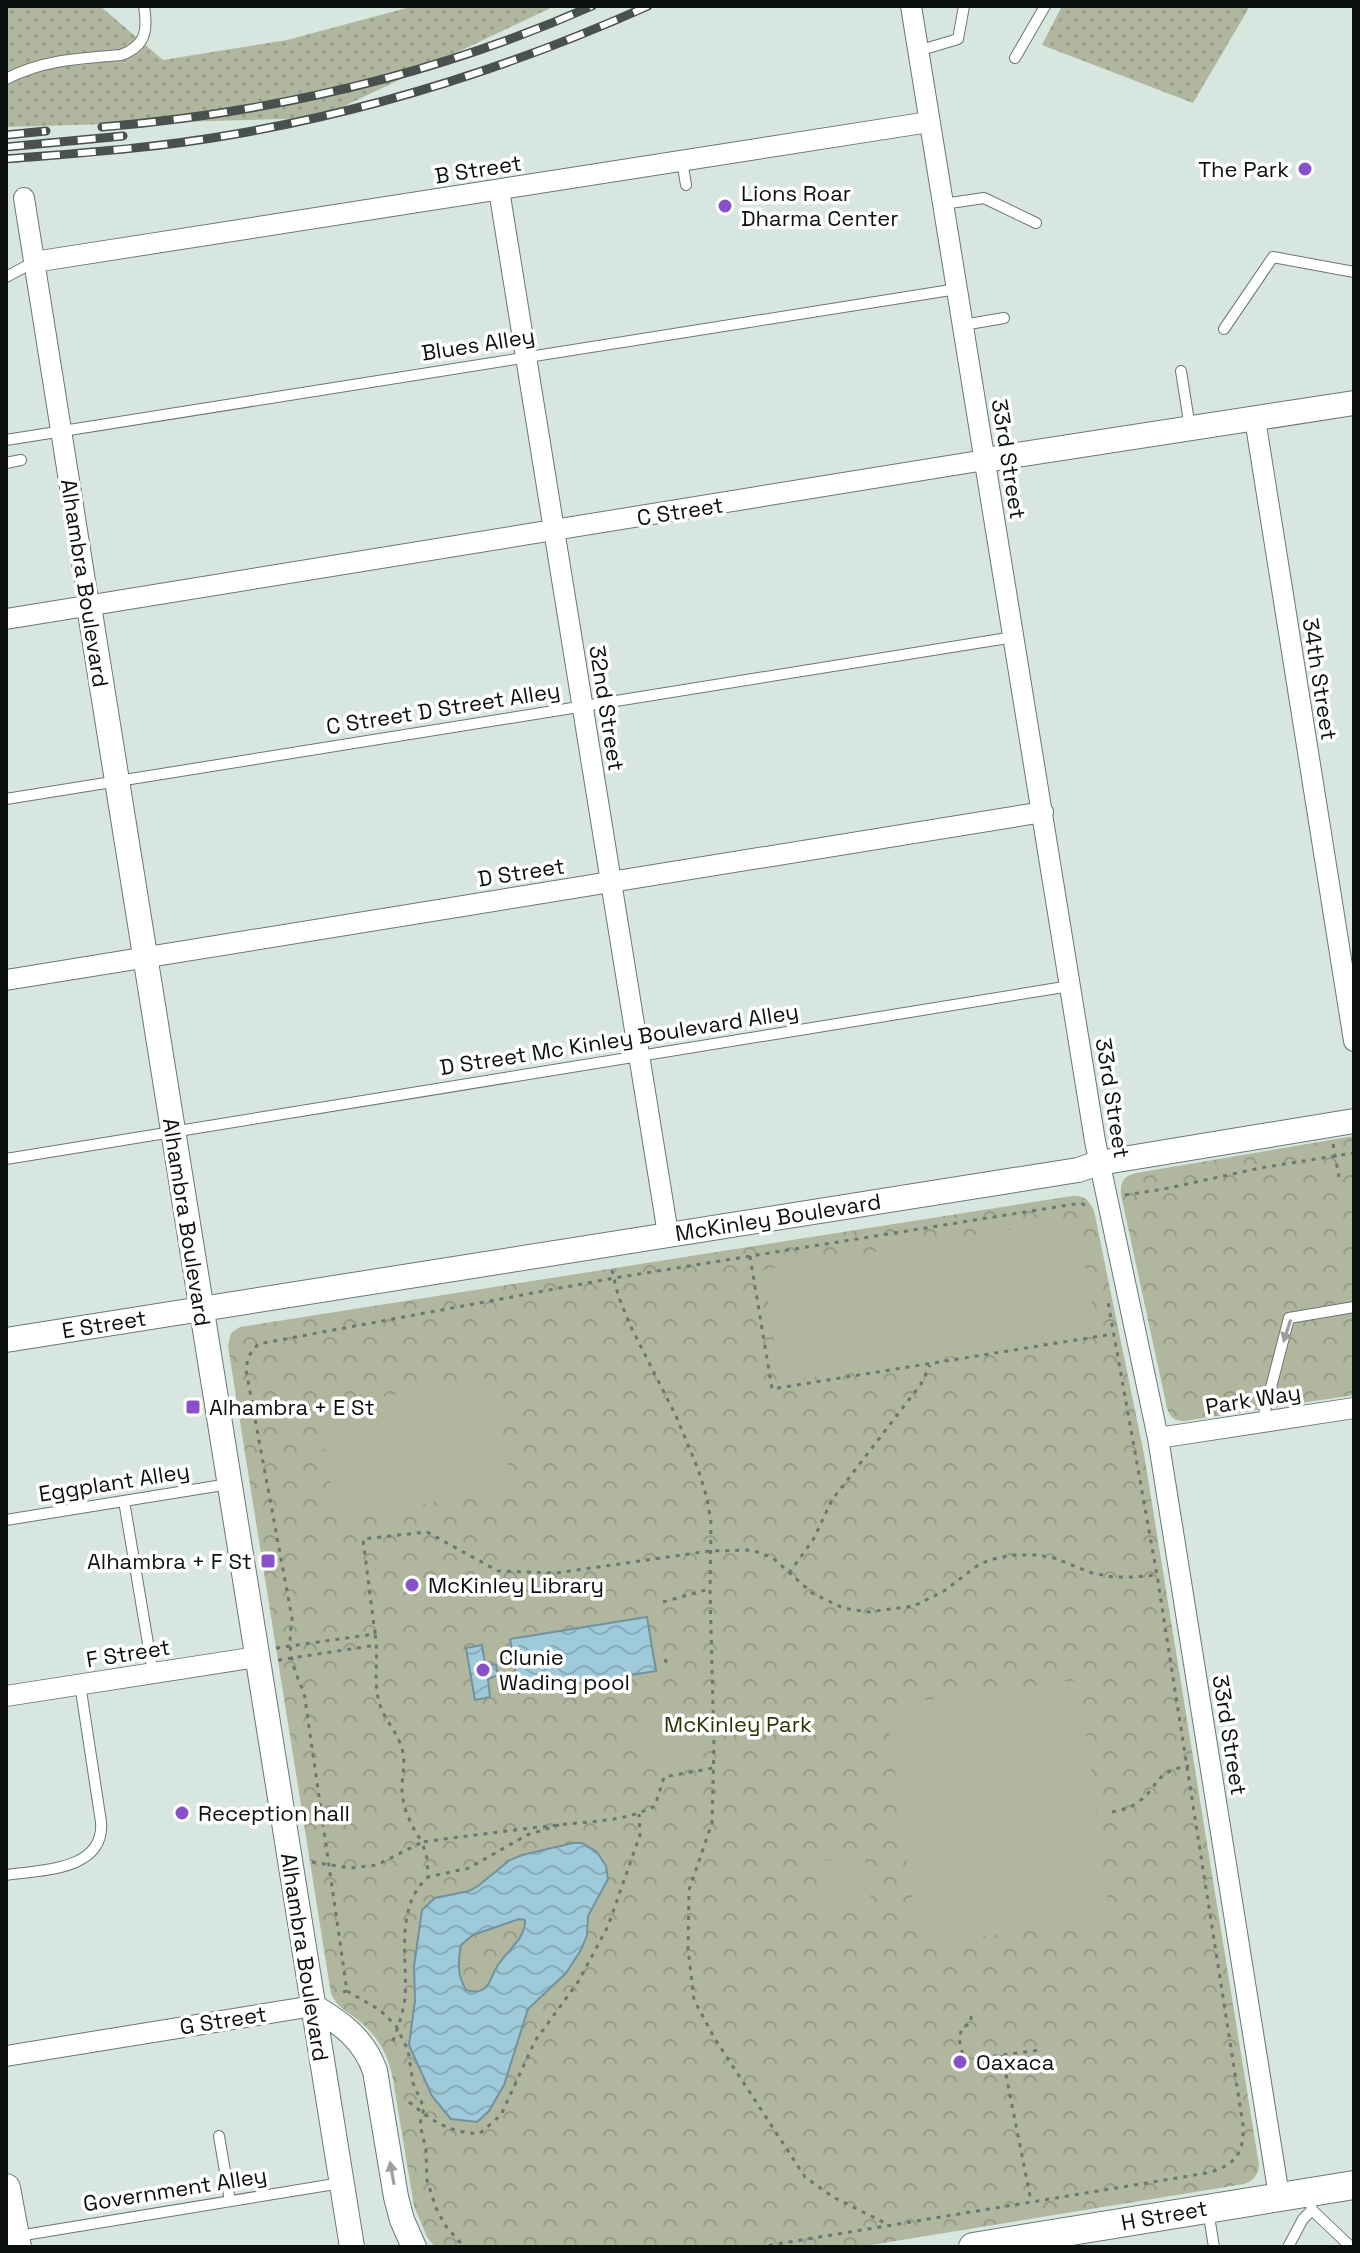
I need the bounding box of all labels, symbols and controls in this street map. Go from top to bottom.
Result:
street label: B Street [433,148,523,190]
place label: The Park [1198,155,1289,183]
marker: The Park [1296,160,1314,178]
place label: Lions Roar Dharma Center [741,179,899,232]
marker: Lions Roar Dharma Center [716,197,734,215]
street label: Blues Alley [419,321,537,367]
street label: 33rd Street [986,397,1032,521]
street label: Alhambra Boulevard [55,477,115,689]
street label: C Street [635,490,725,532]
street label: 34th Street [1297,616,1343,742]
street label: 32nd Street [583,643,631,773]
street label: C Street D Street Alley [324,676,562,740]
street label: D Street [476,851,566,893]
street label: D Street Mc Kinley Boulevard Alley [438,997,800,1081]
street label: 33rd Street [1090,1036,1136,1160]
street label: Alhambra Boulevard [157,1116,217,1328]
street label: McKinley Boulevard [673,1187,883,1247]
street label: E Street [60,1304,148,1344]
one-way arrow [1280,1319,1293,1343]
street label: Park Way [1203,1378,1303,1420]
place label: Alhambra + E St [209,1393,375,1421]
marker: Alhambra + E St [184,1398,202,1416]
street label: Eggplant Alley [36,1456,192,1508]
place label: Alhambra + F St [87,1547,252,1575]
marker: Alhambra + F St [259,1552,277,1570]
place label: McKinley Library [428,1571,604,1599]
marker: McKinley Library [403,1576,421,1594]
street label: F Street [84,1633,172,1673]
place label: Clunie Wading pool [499,1643,630,1696]
marker: Clunie Wading pool [474,1661,492,1679]
street label: 33rd Street [1207,1673,1253,1797]
park label: McKinley Park [664,1710,812,1738]
place label: Reception hall [198,1799,350,1827]
marker: Reception hall [173,1804,191,1822]
street label: Alhambra Boulevard [275,1851,335,2063]
street label: G Street [178,1999,268,2041]
place label: Oaxaca [976,2048,1055,2076]
marker: Oaxaca [951,2053,969,2071]
one-way arrow [385,2160,397,2185]
street label: Government Alley [81,2161,269,2217]
street label: H Street [1119,2194,1209,2236]

